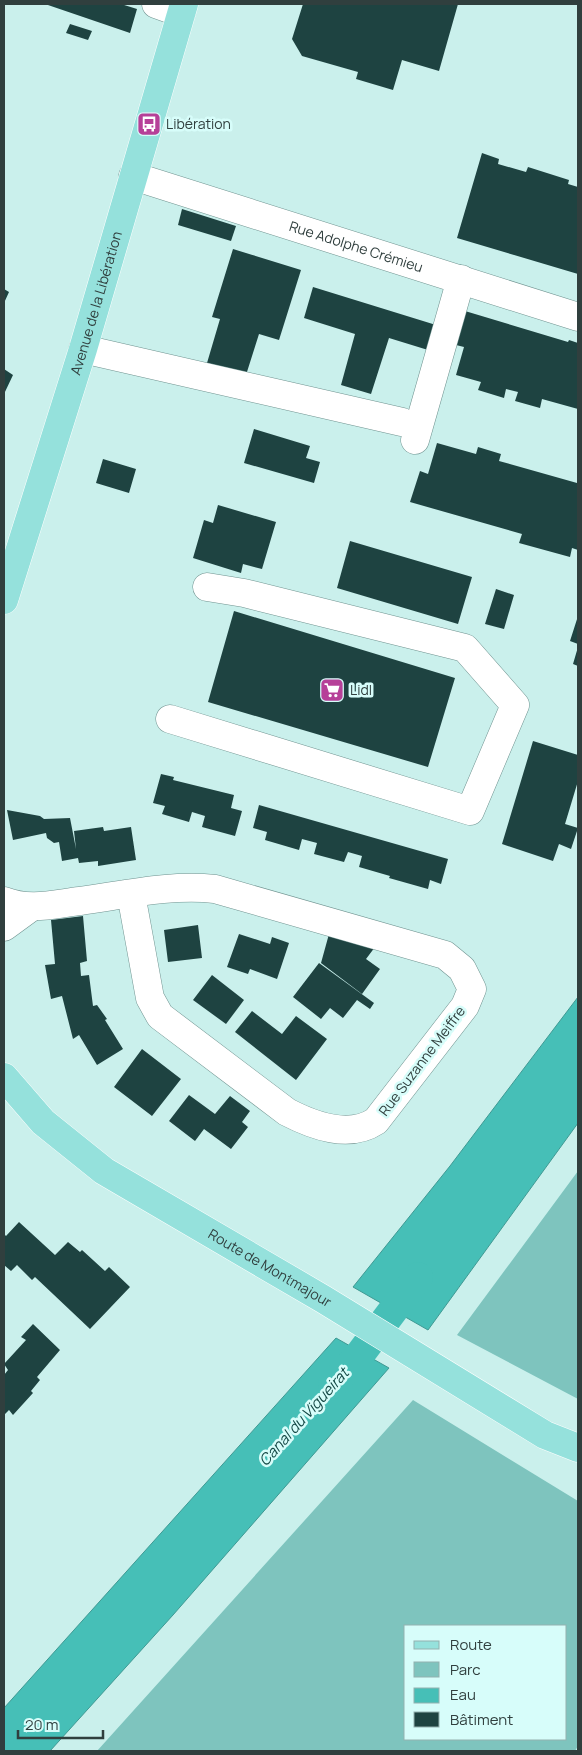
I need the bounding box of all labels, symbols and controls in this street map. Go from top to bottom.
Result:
bus stop icon: Libération [136,111,162,137]
place label: Libération [166,114,231,133]
street label: Rue Adolphe Crémieu [287,216,425,276]
street label: Avenue de la Libération [65,229,126,377]
supermarket icon: Lidl [319,677,345,703]
place label: Lidl [350,680,372,699]
street label: Rue Suzanne Meiffre [374,1002,469,1120]
street label: Route de Montmajour [205,1224,335,1311]
water label: Canal du Vigueirat [254,1362,355,1470]
legend [404,1625,567,1740]
text: Route [450,1634,492,1655]
text: Parc [450,1659,481,1680]
text: Eau [450,1684,476,1705]
scale bar [18,1708,102,1740]
text: Bâtiment [450,1709,513,1730]
text: 20 m [25,1714,58,1735]

